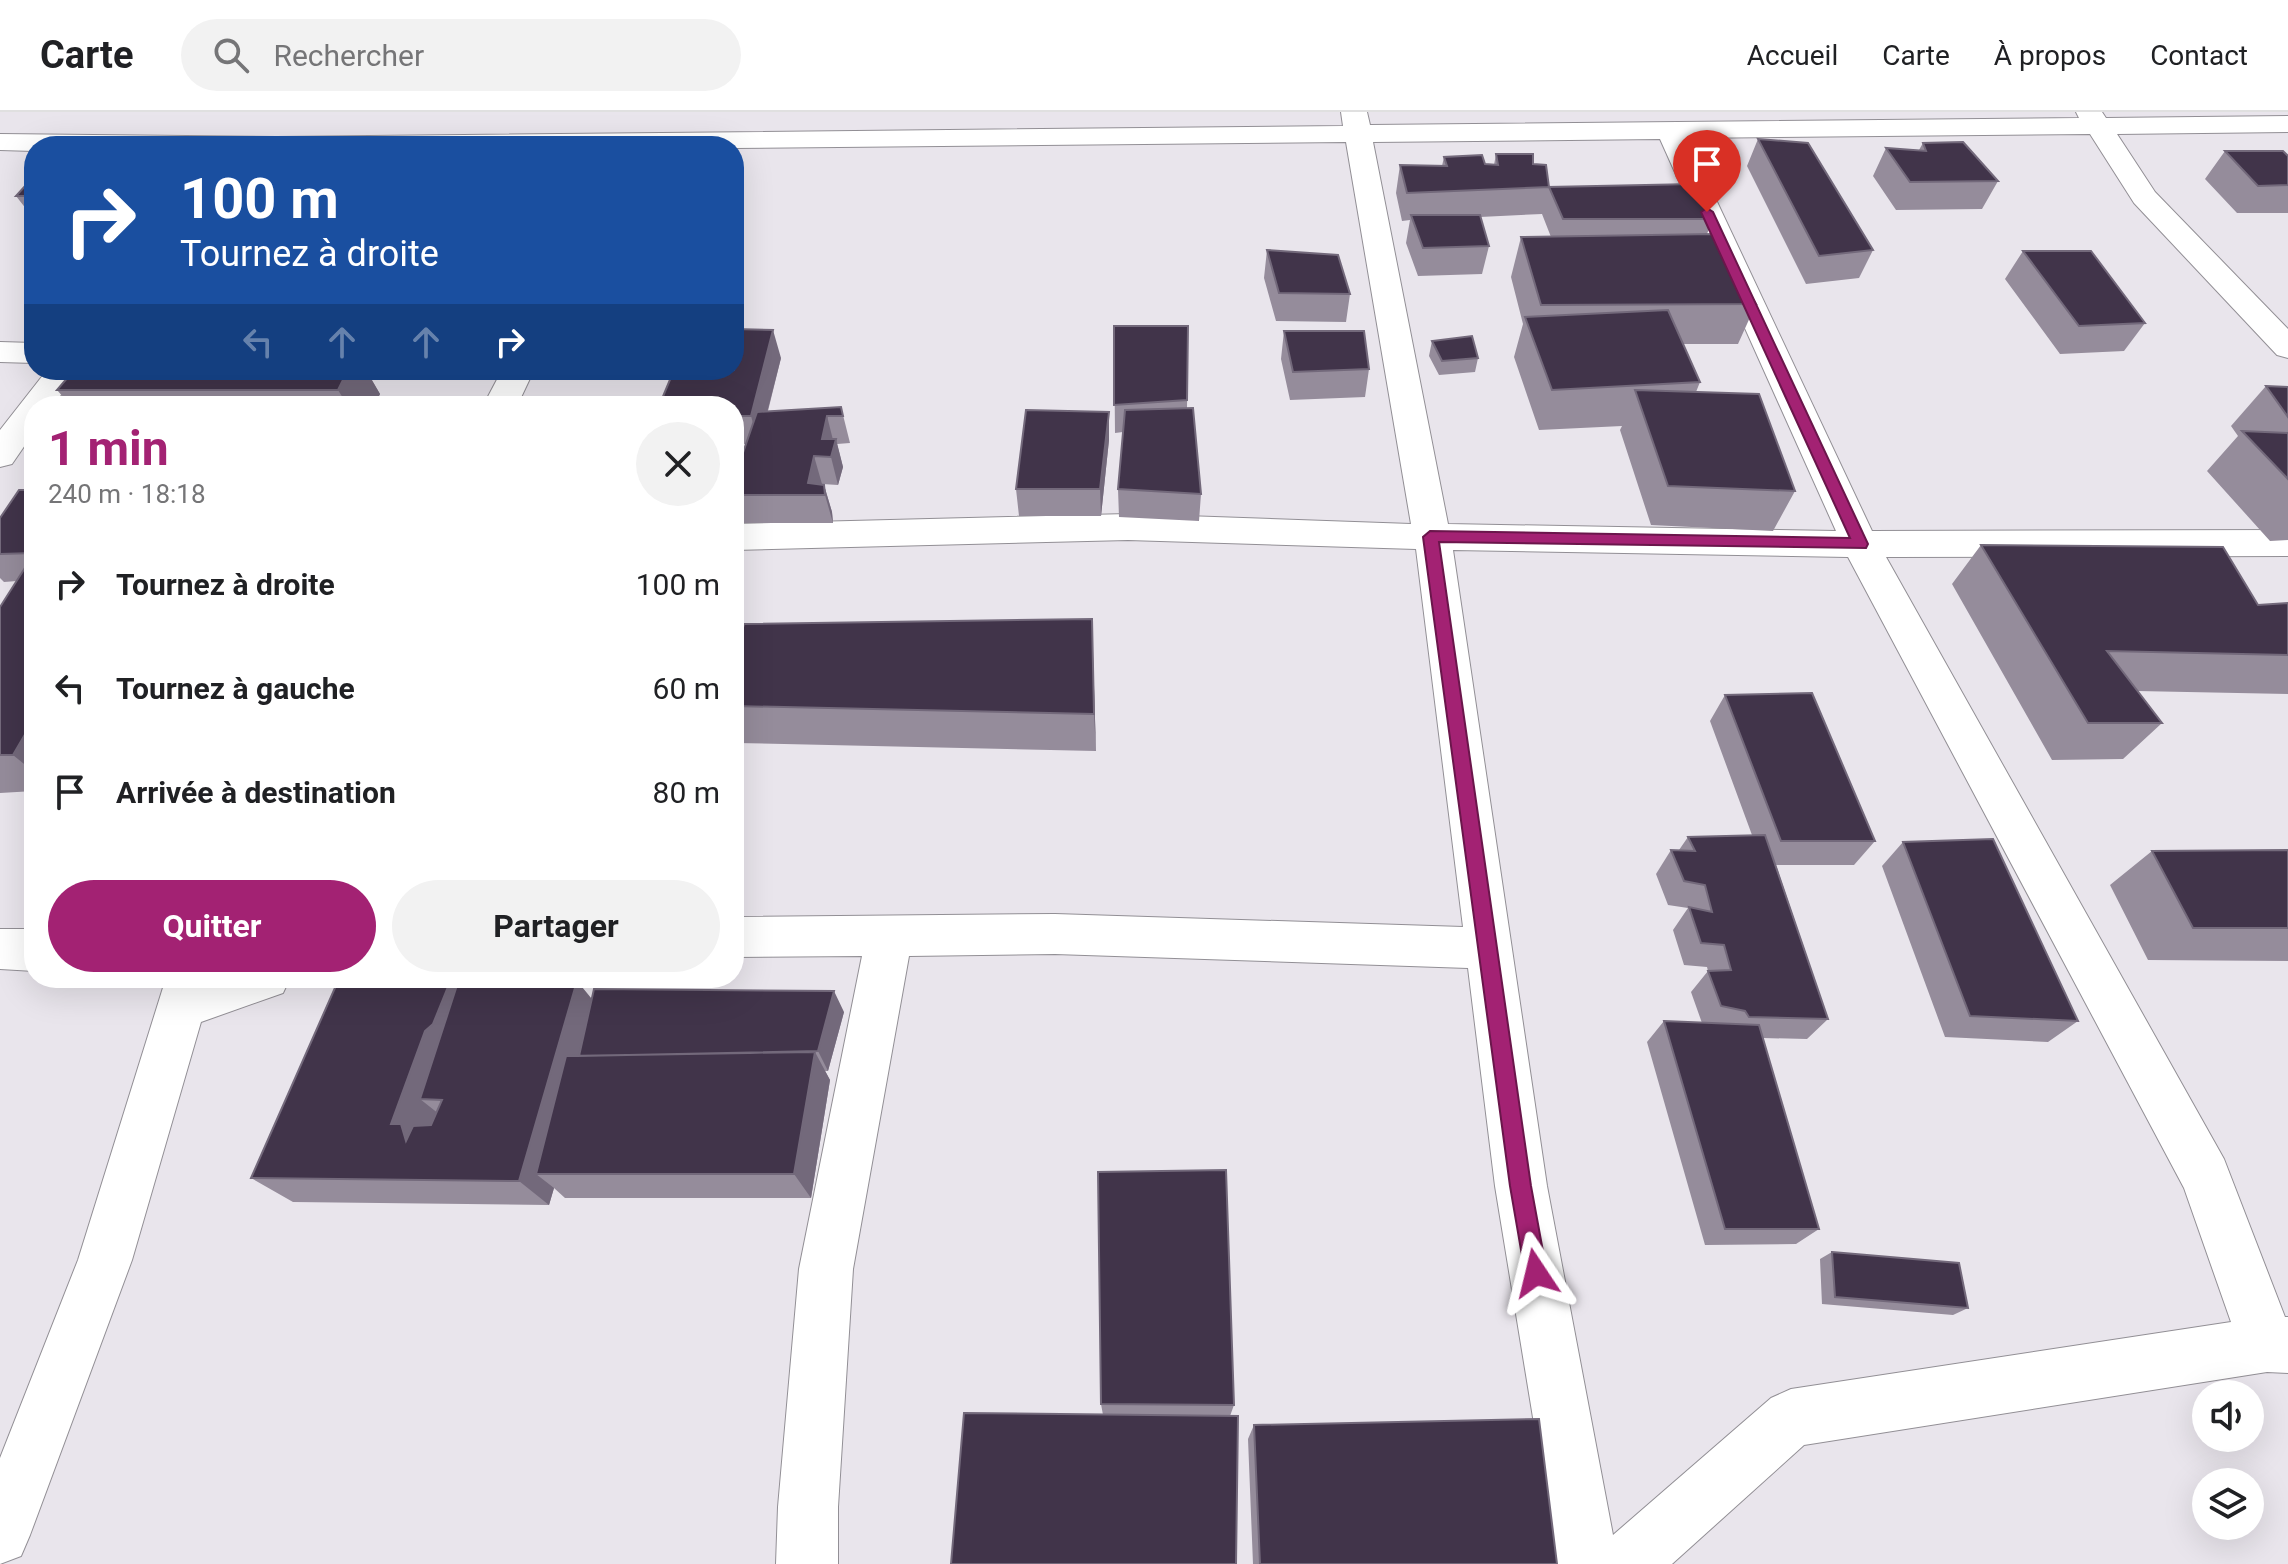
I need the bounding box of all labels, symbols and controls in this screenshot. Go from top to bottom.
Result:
search box [181,19,741,91]
text: Carte [40,33,133,77]
icon: search [209,33,253,77]
text: Rechercher [273,38,424,73]
text: Accueil [1747,39,1838,72]
text: Carte [1882,39,1950,72]
text: À propos [1994,39,2106,72]
text: Contact [2150,39,2248,72]
pin [1673,130,1741,212]
icon: arrive [1685,142,1729,186]
text: 100 m [180,166,339,232]
icon: right [48,168,152,272]
text: Tournez à droite [180,233,439,275]
icon: left [236,320,280,364]
icon: ahead [320,320,364,364]
icon: ahead [404,320,448,364]
icon: right [488,320,532,364]
text: 1 min [48,420,169,477]
button: close [636,422,720,506]
text: 240 m · 18:18 [48,479,206,509]
icon: right [48,562,92,606]
text: Tournez à droite [116,567,335,602]
text: 100 m [636,567,720,602]
icon: left [48,666,92,710]
text: Tournez à gauche [116,671,355,706]
text: 60 m [653,671,720,706]
icon: arrive [48,770,92,814]
text: Arrivée à destination [116,775,396,810]
text: 80 m [653,775,720,810]
button: Quitter [48,880,376,972]
button: Partager [392,880,720,972]
position arrow [1494,1231,1578,1315]
map controls [2192,1380,2264,1540]
button: sound [2192,1380,2264,1452]
button: layers [2192,1468,2264,1540]

